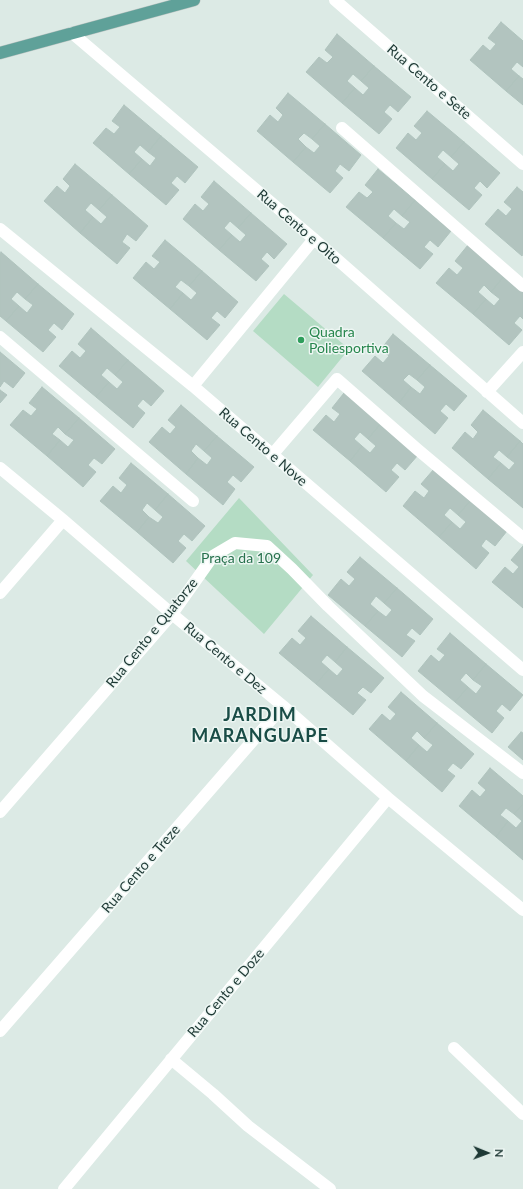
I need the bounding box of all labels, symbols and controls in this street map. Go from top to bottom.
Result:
street label: Rua Cento e Sete [384,41,474,123]
street label: Rua Cento e Oito [253,186,345,268]
place label: Quadra Poliesportiva [309,324,389,356]
marker: Quadra Poliesportiva [296,335,306,345]
street label: Rua Cento e Nove [216,404,310,490]
park label: Praça da 109 [201,550,281,566]
street label: Rua Cento e Quatorze [103,575,201,691]
street label: Rua Cento e Dez [180,618,270,698]
district label: JARDIM MARANGUAPE [191,704,329,746]
street label: Rua Cento e Treze [98,822,184,916]
street label: Rua Cento e Doze [184,945,268,1041]
north arrow [467,1133,507,1173]
text: N [493,1149,506,1158]

